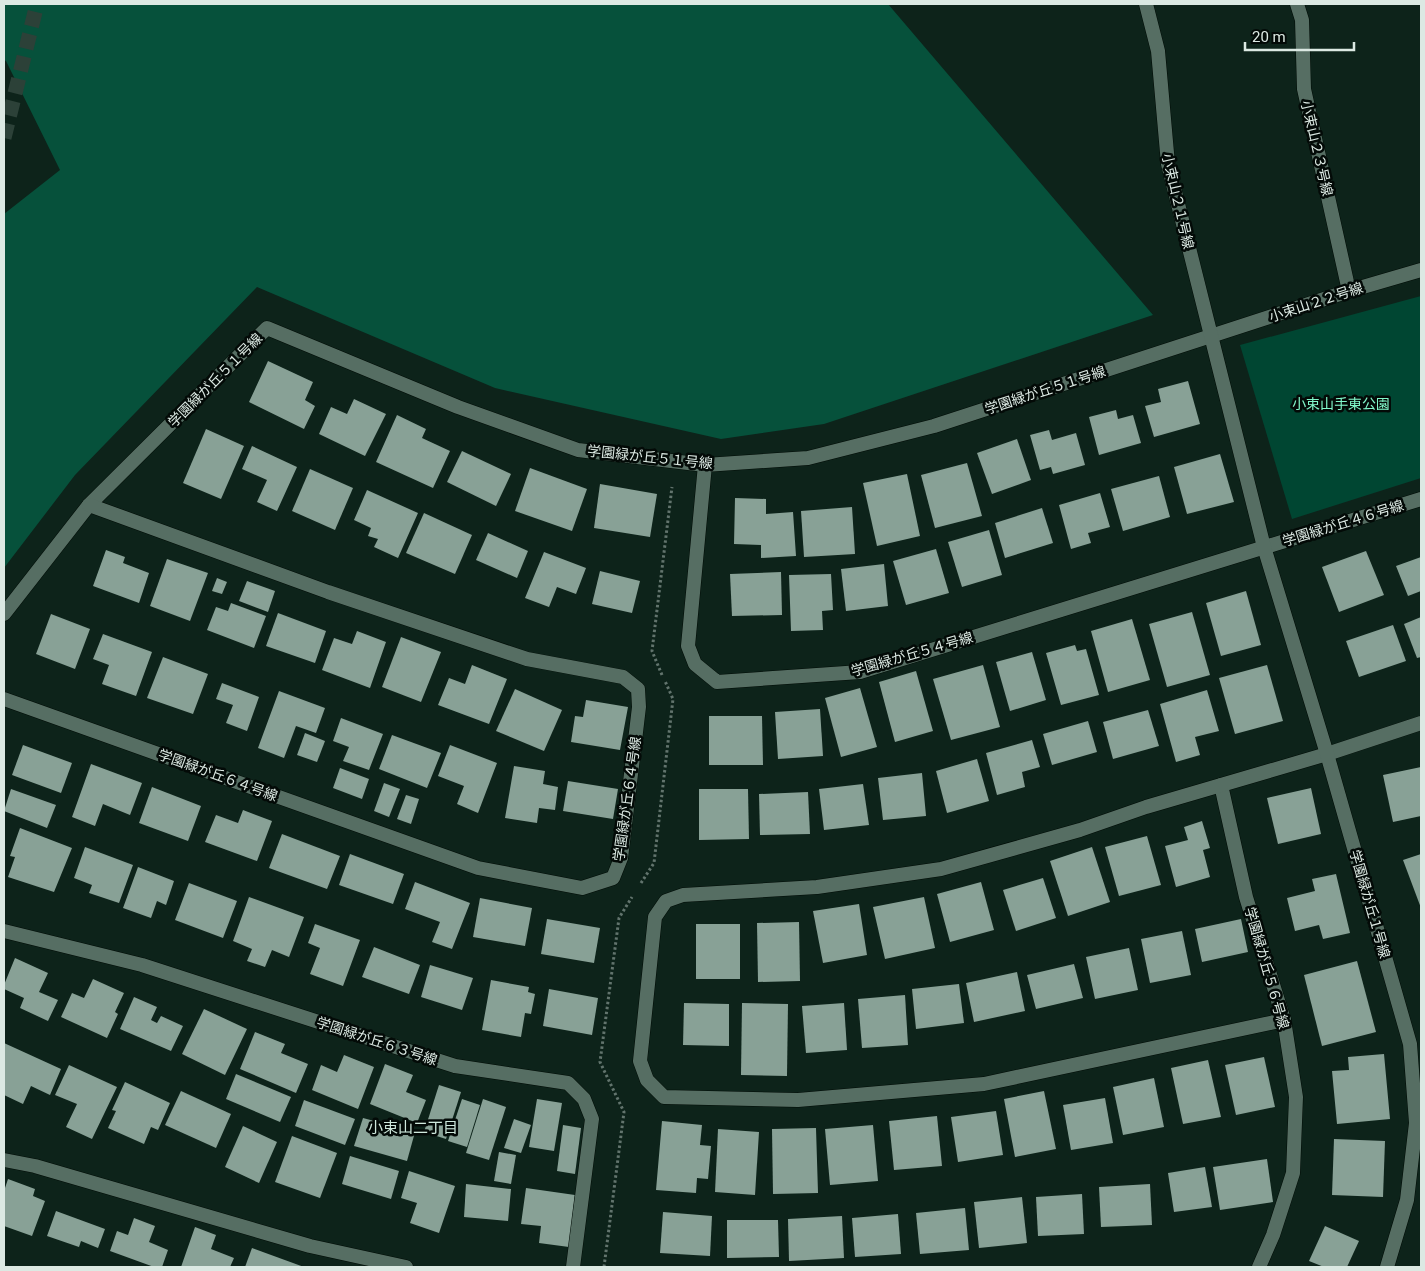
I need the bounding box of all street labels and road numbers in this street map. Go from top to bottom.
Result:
street label: 小束山２３号線 [1298,98,1336,198]
street label: 小束山２１号線 [1159,151,1197,251]
street label: 小束山２２号線 [1267,279,1365,325]
street label: 学園緑が丘５１号線 [165,330,265,430]
street label: 学園緑が丘５１号線 [983,363,1107,417]
street label: 学園緑が丘５１号線 [587,442,713,472]
street label: 学園緑が丘４６号線 [1280,497,1406,549]
street label: 学園緑が丘５４号線 [849,629,975,679]
street label: 学園緑が丘６４号線 [610,735,644,863]
street label: 学園緑が丘６４号線 [156,746,280,804]
street label: 学園緑が丘１号線 [1347,848,1393,960]
street label: 学園緑が丘５６号線 [1242,905,1292,1031]
street label: 学園緑が丘６３号線 [315,1014,439,1068]

